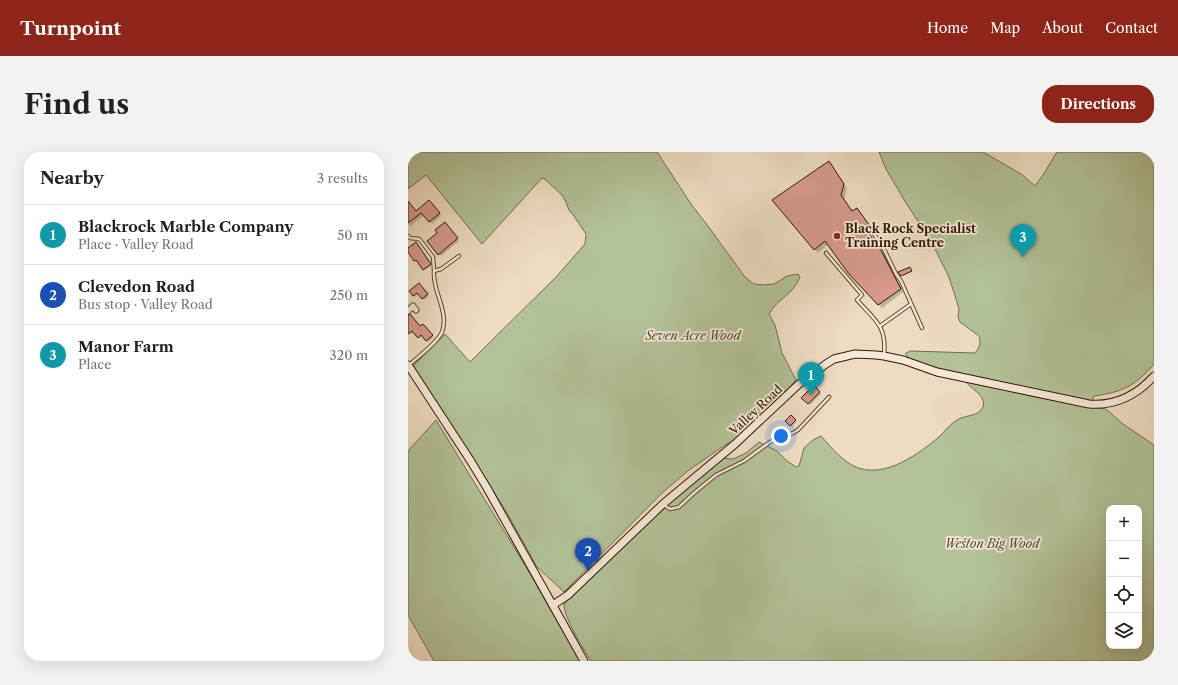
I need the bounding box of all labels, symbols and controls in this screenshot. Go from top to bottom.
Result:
text: Turnpoint [20,17,121,40]
text: Home [927,19,968,37]
text: Map [990,19,1020,37]
text: About [1042,19,1083,37]
text: Contact [1105,19,1158,37]
button: Directions [1042,85,1154,123]
text: Find us [24,87,129,121]
text: Nearby [40,168,104,188]
text: 3 results [317,170,368,186]
text: Blackrock Marble Company [78,217,294,236]
place label: Black Rock Specialist Training Centre [845,221,976,250]
pin: 3 [1010,224,1036,257]
text: 1 [50,227,56,243]
text: 50 m [337,227,368,243]
marker: Black Rock Specialist Training Centre [832,231,842,241]
text: Place · Valley Road [78,236,194,252]
text: Clevedon Road [78,277,195,296]
text: 2 [49,287,57,303]
text: 250 m [330,287,368,303]
text: Bus stop · Valley Road [78,296,213,312]
park label: Seven Acre Wood [644,328,742,343]
text: Manor Farm [78,337,174,356]
text: 3 [49,347,57,363]
text: 320 m [330,347,368,363]
text: Place [78,356,111,372]
pin: 1 [798,362,824,395]
street label: Valley Road [725,381,786,439]
your location [771,426,791,446]
map controls [1106,505,1142,649]
button: + [1106,505,1142,541]
park label: Weston Big Wood [945,536,1041,551]
pin: 2 [575,538,601,571]
button: − [1106,541,1142,577]
button: locate [1106,577,1142,613]
button: layers [1106,613,1142,649]

